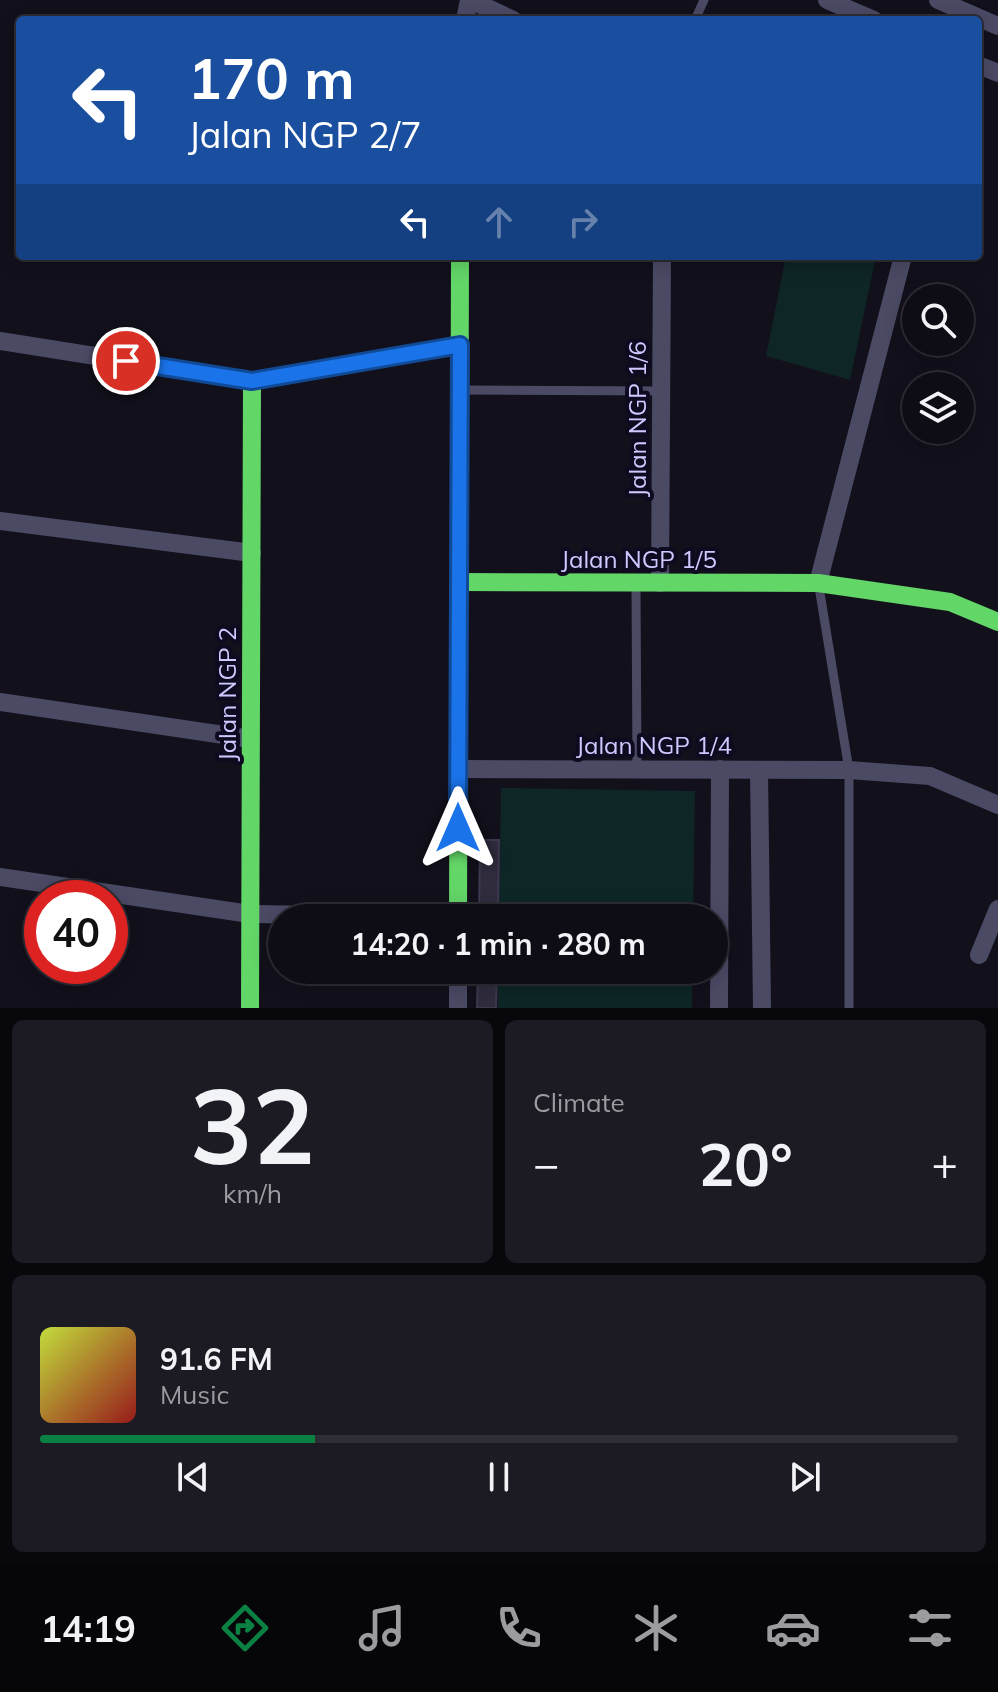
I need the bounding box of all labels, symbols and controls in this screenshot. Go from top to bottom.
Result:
text: 170 m [188,43,355,113]
icon: left [56,48,160,152]
text: Jalan NGP 2/7 [188,112,422,157]
icon: left [393,200,437,244]
icon: ahead [477,200,521,244]
icon: right [561,200,605,244]
map controls [902,284,974,444]
button: search [902,284,974,356]
pin [92,327,160,395]
icon: arrive [104,339,148,383]
street label: Jalan NGP 1/6 [622,341,652,497]
button: layers [902,372,974,444]
street label: Jalan NGP 1/5 [561,544,717,574]
street label: Jalan NGP 2 [212,627,242,761]
street label: Jalan NGP 1/4 [576,730,732,760]
position arrow [416,786,500,870]
speed limit sign: 40 [24,880,128,984]
text: 14:20 · 1 min · 280 m [350,925,646,963]
text: 32 [190,1059,315,1190]
text: Climate [533,1086,625,1119]
text: 20° [698,1126,793,1201]
text: − [533,1136,559,1191]
text: + [932,1136,958,1191]
text: km/h [223,1177,282,1210]
text: 91.6 FM [160,1340,273,1378]
text: Music [160,1378,229,1411]
icon: previous [171,1455,215,1499]
icon: pause [477,1455,521,1499]
icon: next [783,1455,827,1499]
icon: directions [217,1600,273,1656]
icon: music [354,1600,410,1656]
icon: phone [491,1600,547,1656]
icon: climate [628,1600,684,1656]
icon: car [765,1600,821,1656]
icon: filters [902,1600,958,1656]
text: 14:19 [40,1606,136,1651]

